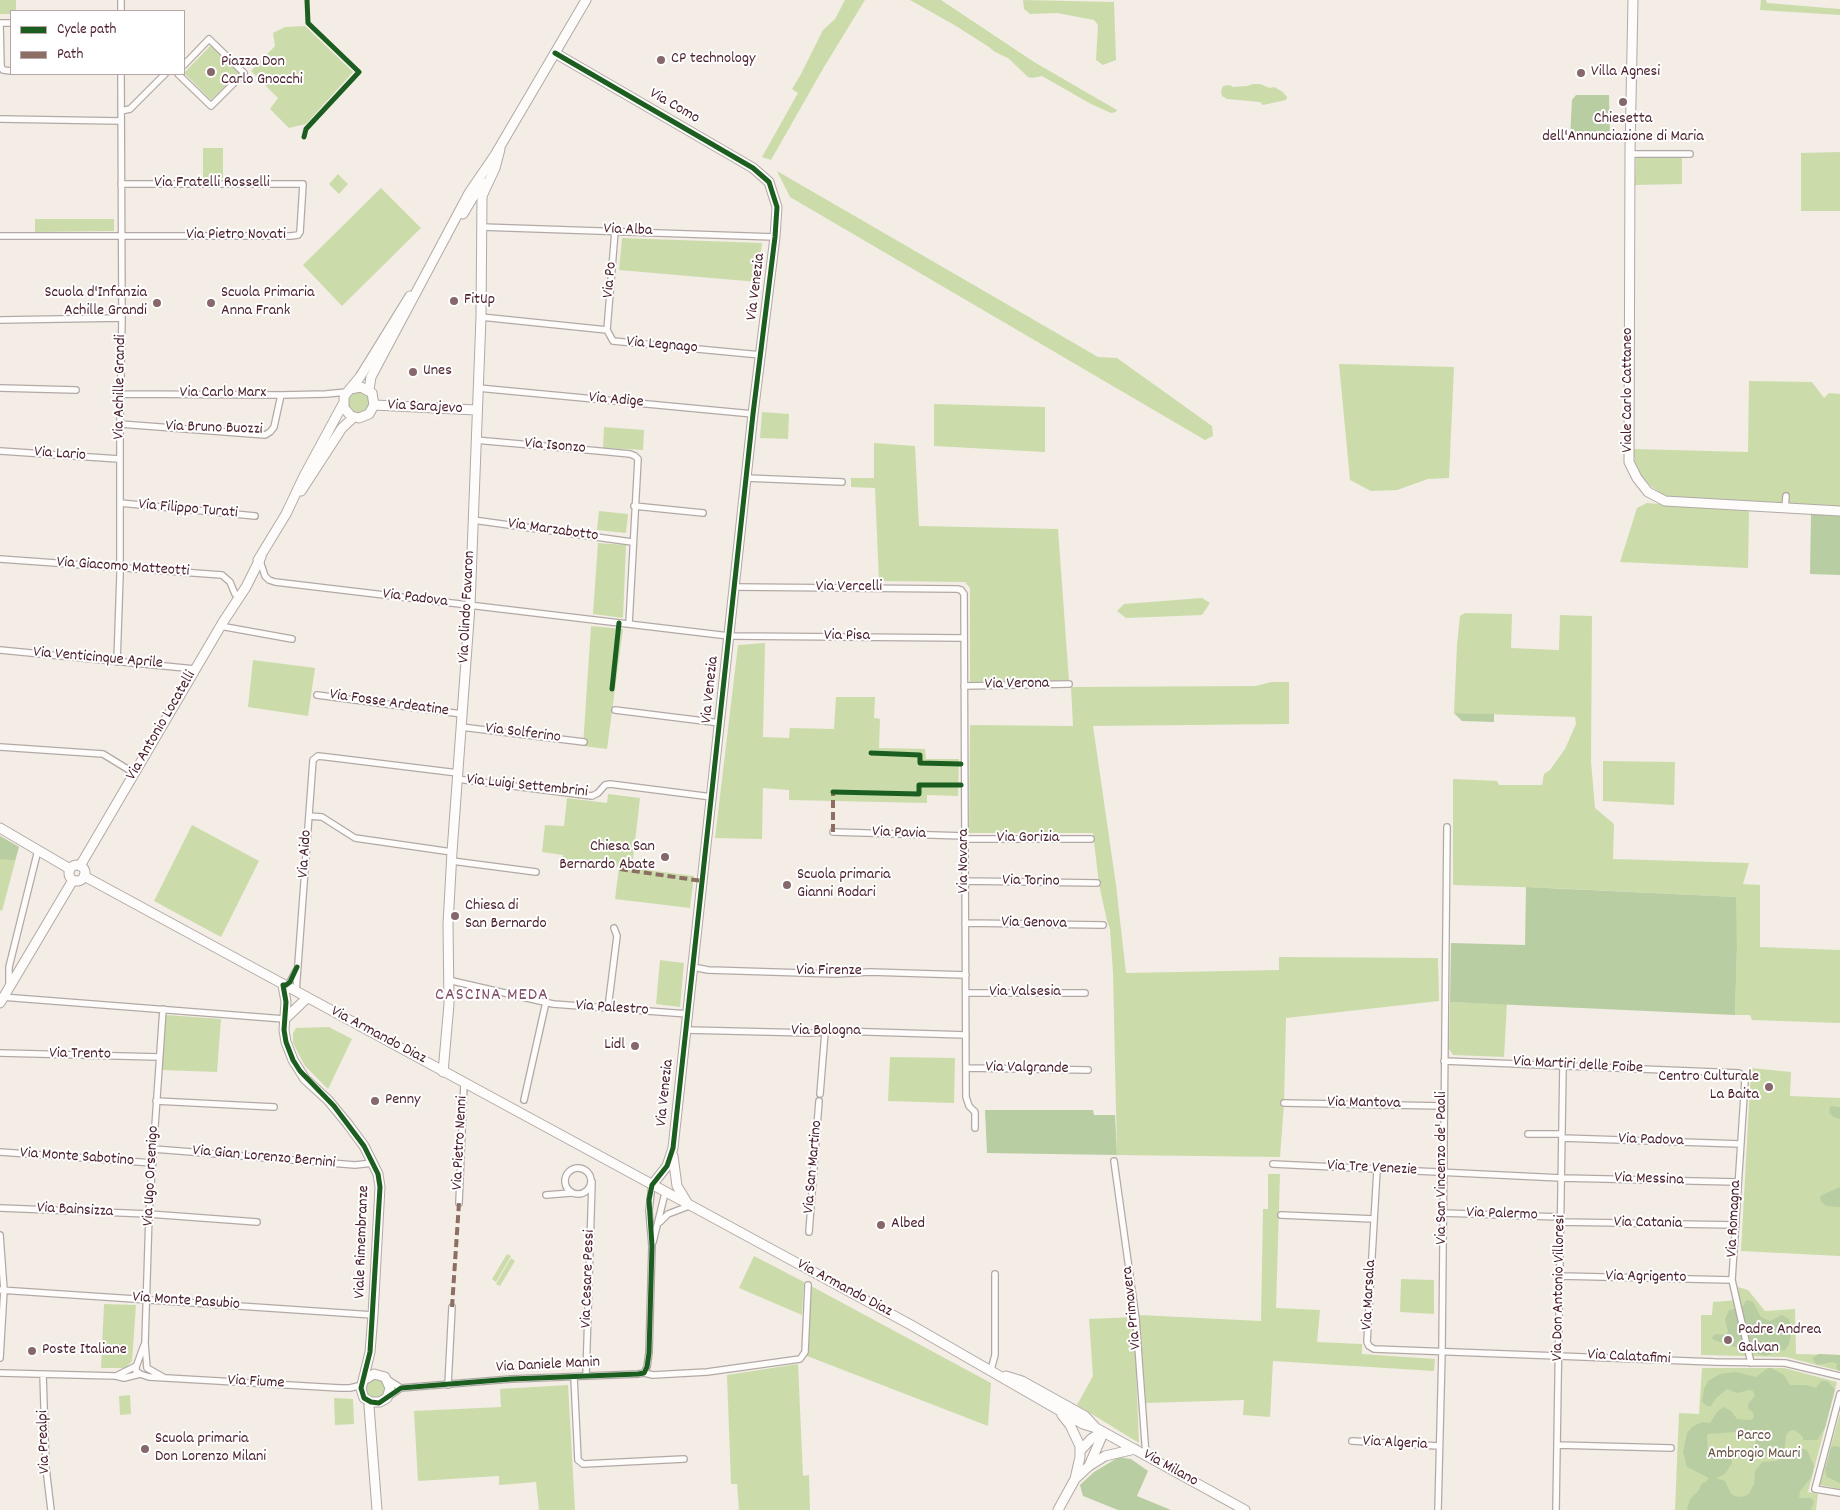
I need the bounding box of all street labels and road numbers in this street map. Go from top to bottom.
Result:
street label: Via Como [645,85,703,129]
street label: Via Fratelli Rosselli [154,174,270,194]
street label: Via Alba [603,221,653,241]
street label: Via Pietro Novati [186,226,286,246]
street label: Via Venezia [743,252,771,322]
street label: Via Po [600,261,622,299]
street label: Viale Carlo Cattaneo [1619,328,1639,452]
street label: Via Legnago [626,333,698,359]
street label: Via Achille Grandi [110,334,132,440]
street label: Via Carlo Marx [180,384,266,404]
street label: Via Adige [588,389,644,413]
street label: Via Sarajevo [387,396,463,420]
street label: Via Bruno Buozzi [165,418,263,440]
street label: Via Isonzo [524,435,586,459]
street label: Via Lario [33,444,87,466]
street label: Via Filippo Turati [138,496,238,524]
street label: Via Marzabotto [507,515,599,547]
street label: Via Olindo Favaron [455,550,481,664]
street label: Via Giacomo Matteotti [56,554,190,582]
street label: Via Vercelli [816,578,882,598]
street label: Via Padova [381,585,449,613]
street label: Via Pisa [824,627,870,647]
street label: Via Venticinque Aprile [32,644,164,674]
street label: Via Venezia [698,655,724,725]
street label: Via Antonio Locatelli [123,668,201,784]
street label: Via Verona [985,675,1049,695]
street label: Via Fosse Ardeatine [328,686,450,722]
street label: Via Solferino [484,720,562,748]
street label: Via Luigi Settembrini [465,771,589,803]
street label: Via Pavia [872,823,926,845]
street label: Via Aido [295,829,317,879]
street label: Via Novara [955,829,975,893]
street label: Via Gorizia [997,829,1059,849]
street label: Via Torino [1002,872,1060,892]
street label: Via Genova [1001,914,1067,934]
street label: Via Firenze [796,962,862,982]
street label: Via Valsesia [989,983,1061,1003]
street label: Via Palestro [575,997,649,1021]
street label: Via Armando Diaz [327,1003,429,1069]
street label: Via Bologna [791,1022,861,1042]
street label: Via Trento [49,1045,111,1065]
street label: Via Martiri delle Foibe [1513,1053,1643,1079]
street label: Via Venezia [653,1058,679,1128]
street label: Via Valgrande [985,1059,1069,1079]
street label: Via San Vincenzo de' Paoli [1433,1091,1453,1245]
street label: Via Mantova [1327,1094,1401,1114]
street label: Via Pietro Nenni [449,1095,473,1191]
street label: Via San Martino [800,1120,828,1214]
street label: Via Ugo Orsenigo [140,1125,164,1227]
street label: Via Padova [1618,1130,1684,1152]
street label: Via Gian Lorenzo Bernini [192,1142,336,1174]
street label: Via Monte Sabotino [19,1144,135,1172]
street label: Via Tre Venezie [1327,1157,1417,1181]
street label: Via Messina [1614,1169,1684,1191]
street label: Via Romagna [1723,1180,1747,1258]
street label: Viale Rimembranze [351,1185,375,1299]
street label: Via Bainsizza [36,1199,114,1223]
street label: Via Palermo [1466,1204,1538,1226]
street label: Via Catania [1614,1214,1682,1234]
street label: Via Don Antonio Villoresi [1549,1215,1571,1361]
street label: Via Cesare Pessi [578,1230,600,1328]
street label: Via Armando Diaz [793,1256,895,1322]
street label: Via Marsala [1359,1259,1381,1331]
street label: Via Primavera [1119,1265,1147,1351]
street label: Via Agrigento [1605,1268,1687,1288]
street label: Via Monte Pasubio [132,1289,240,1315]
street label: Via Calatafimi [1587,1346,1671,1370]
street label: Via Daniele Manin [496,1354,600,1378]
street label: Via Fiume [227,1372,285,1394]
street label: Via Prealpi [34,1410,56,1474]
street label: Via Algeria [1362,1433,1428,1455]
street label: Via Milano [1139,1446,1201,1492]

